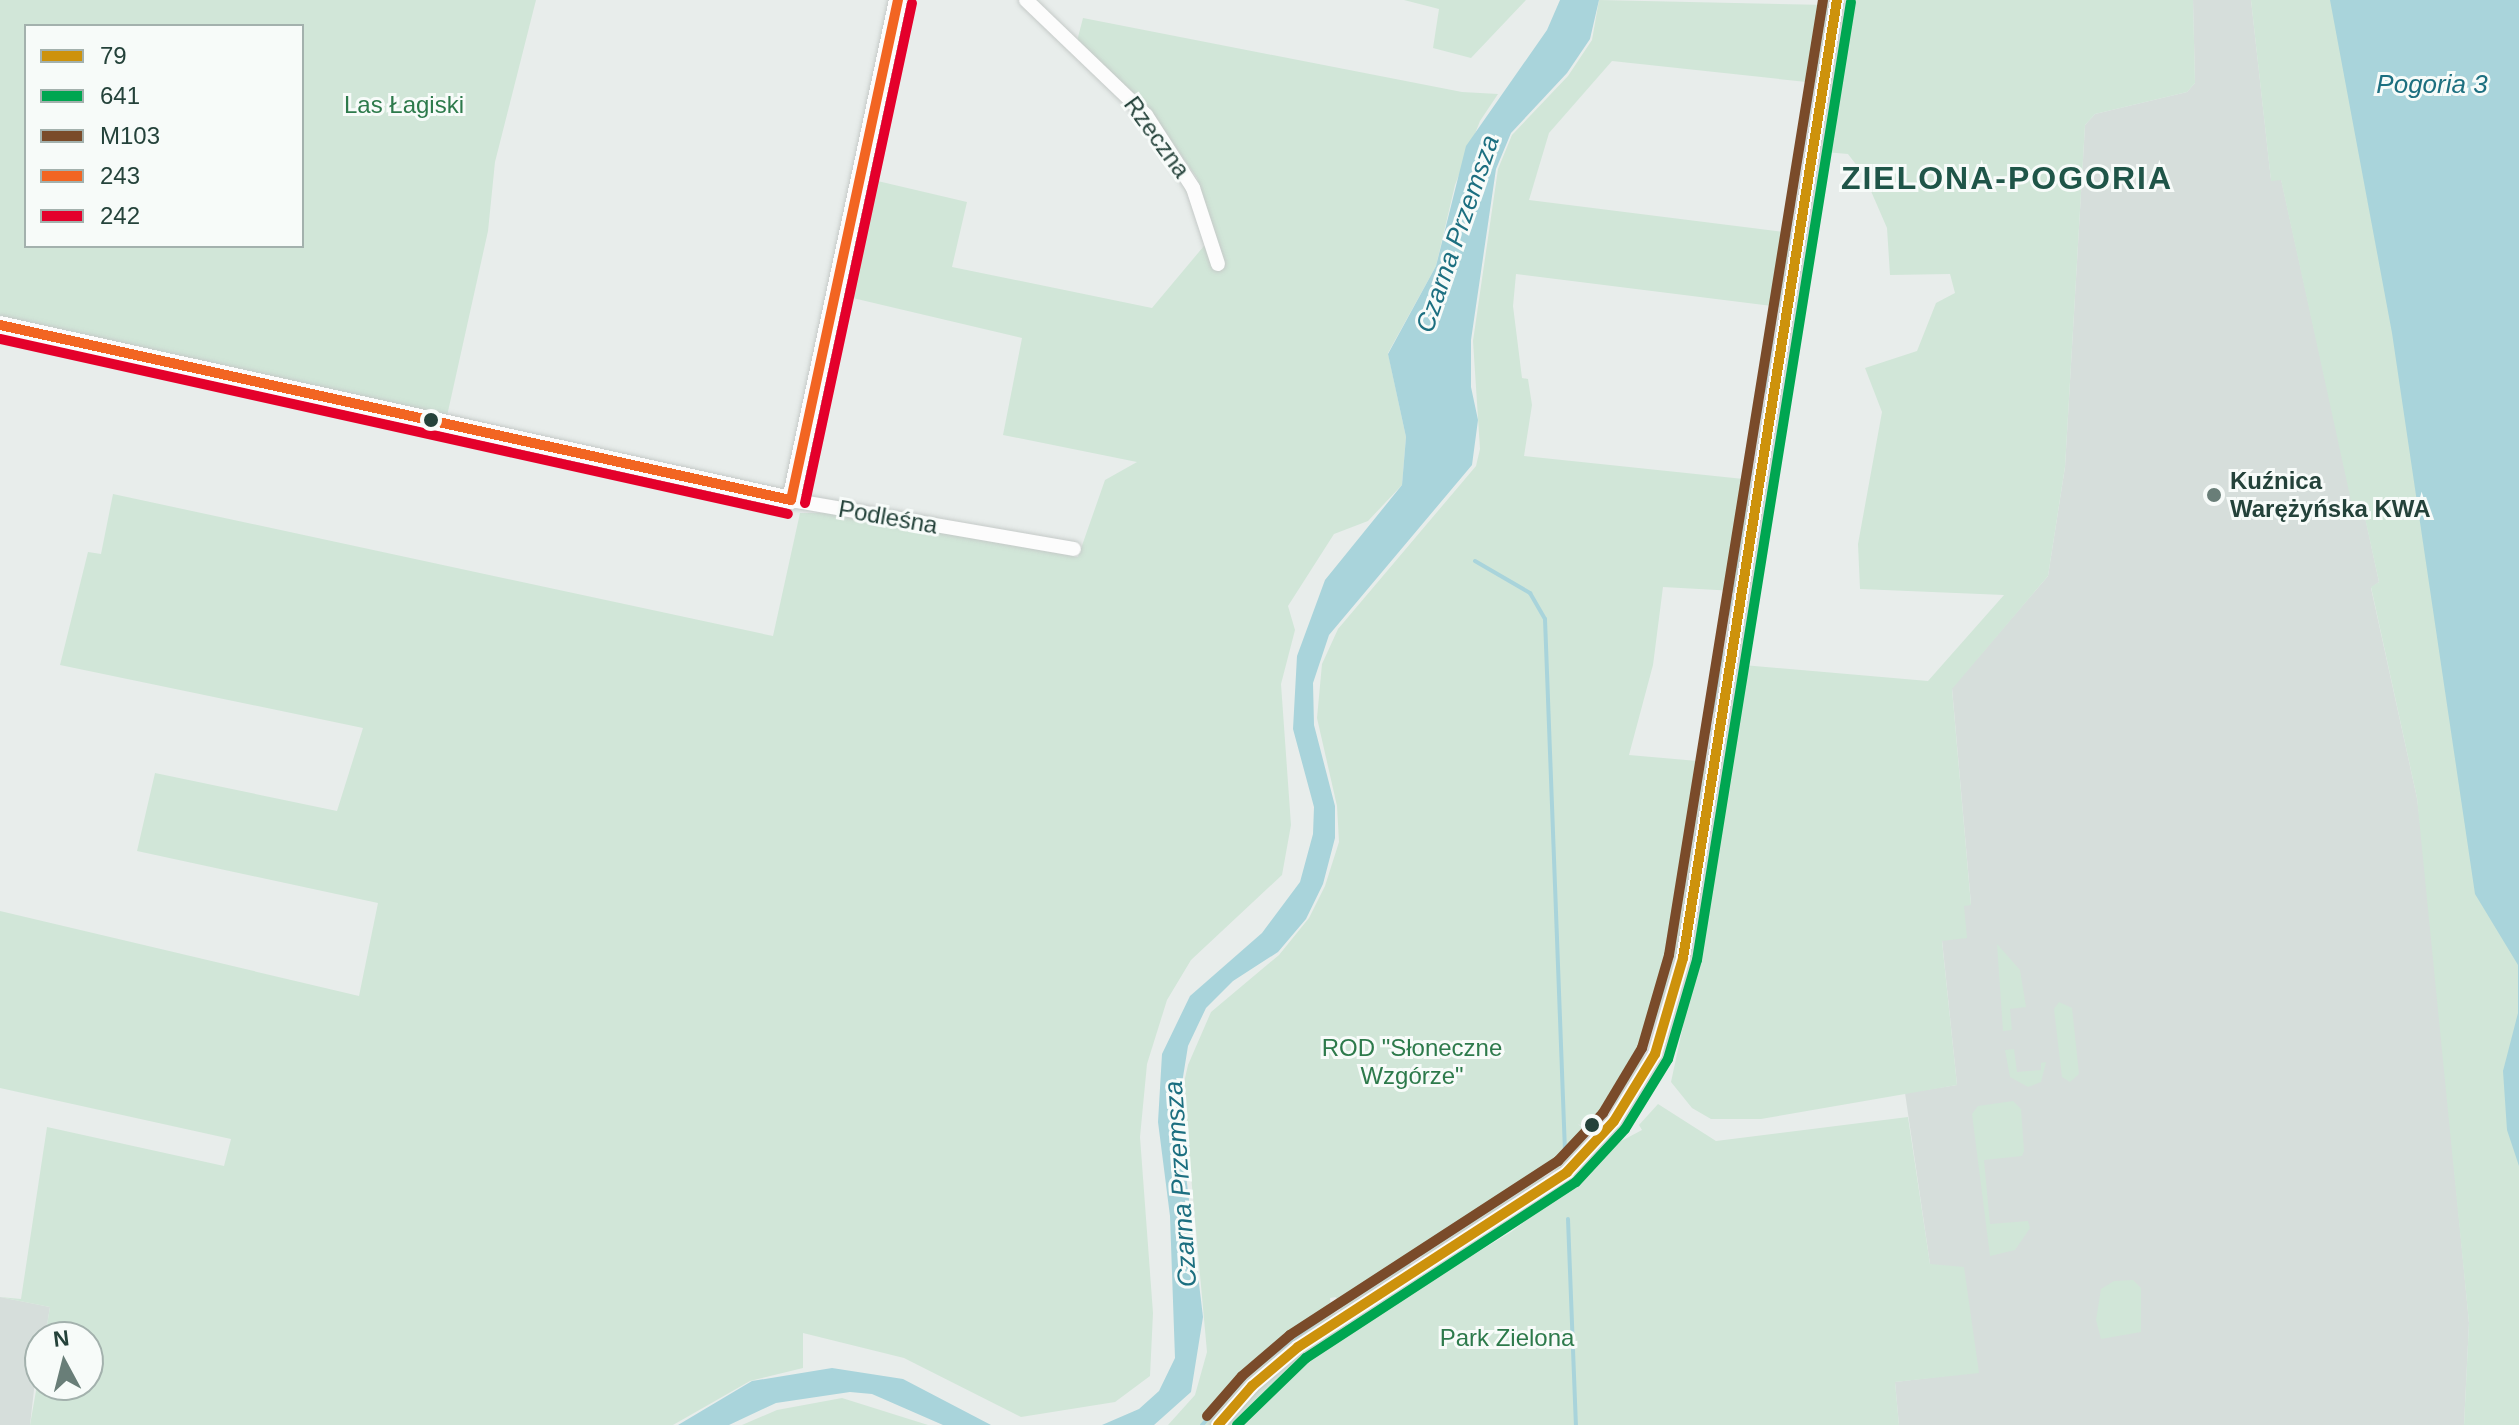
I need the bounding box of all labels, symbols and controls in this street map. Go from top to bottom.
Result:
legend [24,24,304,248]
text: 79 [100,42,127,69]
water label: Pogoria 3 [2376,69,2488,101]
text: 641 [100,82,140,109]
park label: Las Łagiski [344,91,464,119]
street label: Rzeczna [1118,91,1196,183]
text: M103 [100,122,160,149]
water label: Czarna Przemsza [1410,131,1506,337]
district label: ZIELONA-POGORIA [1841,159,2173,197]
text: 243 [100,162,140,189]
text: 242 [100,202,140,229]
unlabelled marker [423,412,439,428]
place label: Kuźnica Warężyńska KWA [2230,467,2431,523]
marker: Kuźnica Warężyńska KWA [2205,486,2223,504]
street label: Podleśna [836,494,940,540]
park label: ROD "Słoneczne Wzgórze" [1322,1034,1502,1090]
water label: Czarna Przemsza [1158,1080,1204,1288]
unlabelled marker [1584,1117,1600,1133]
north arrow [24,1321,104,1401]
park label: Park Zielona [1440,1324,1574,1352]
text: N [52,1325,71,1352]

